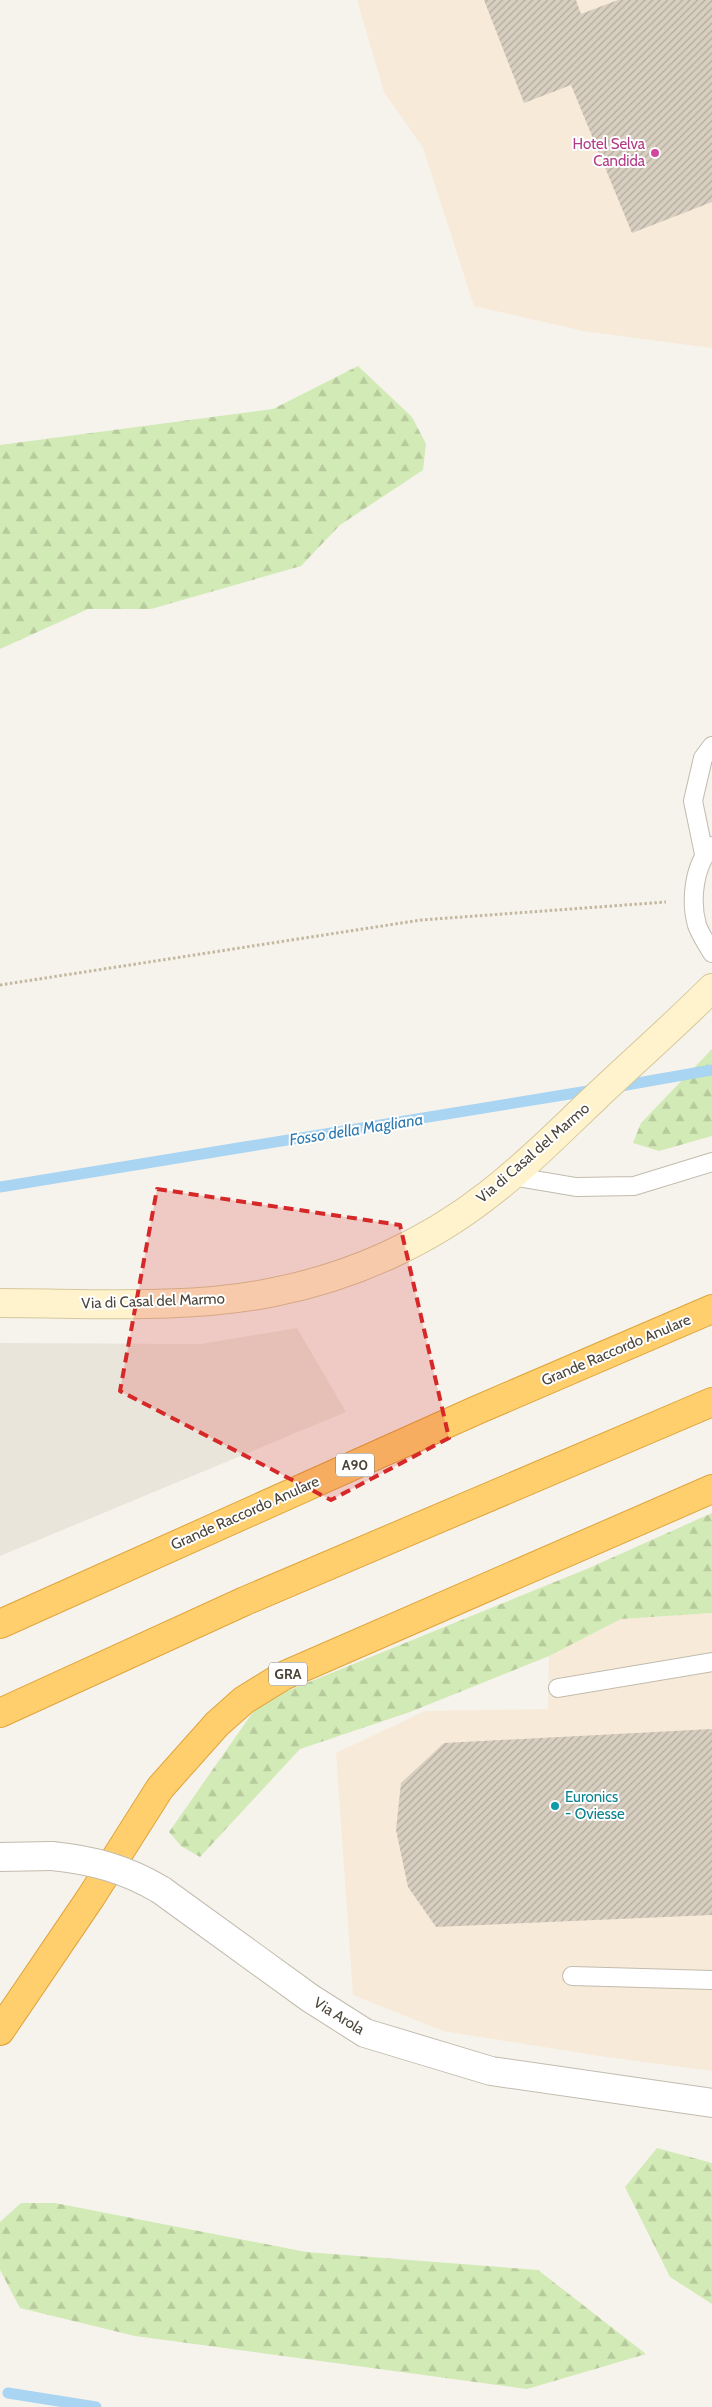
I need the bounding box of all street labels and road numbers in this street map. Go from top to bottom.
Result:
street label: Via di Casal del Marmo [473,1099,593,1207]
street label: Via di Casal del Marmo [81,1290,225,1312]
street label: Grande Raccordo Anulare [539,1310,694,1390]
road number: A90 [336,1454,374,1476]
street label: Grande Raccordo Anulare [168,1472,322,1554]
road number: GRA [269,1662,307,1686]
street label: Via Arola [310,1993,368,2039]

